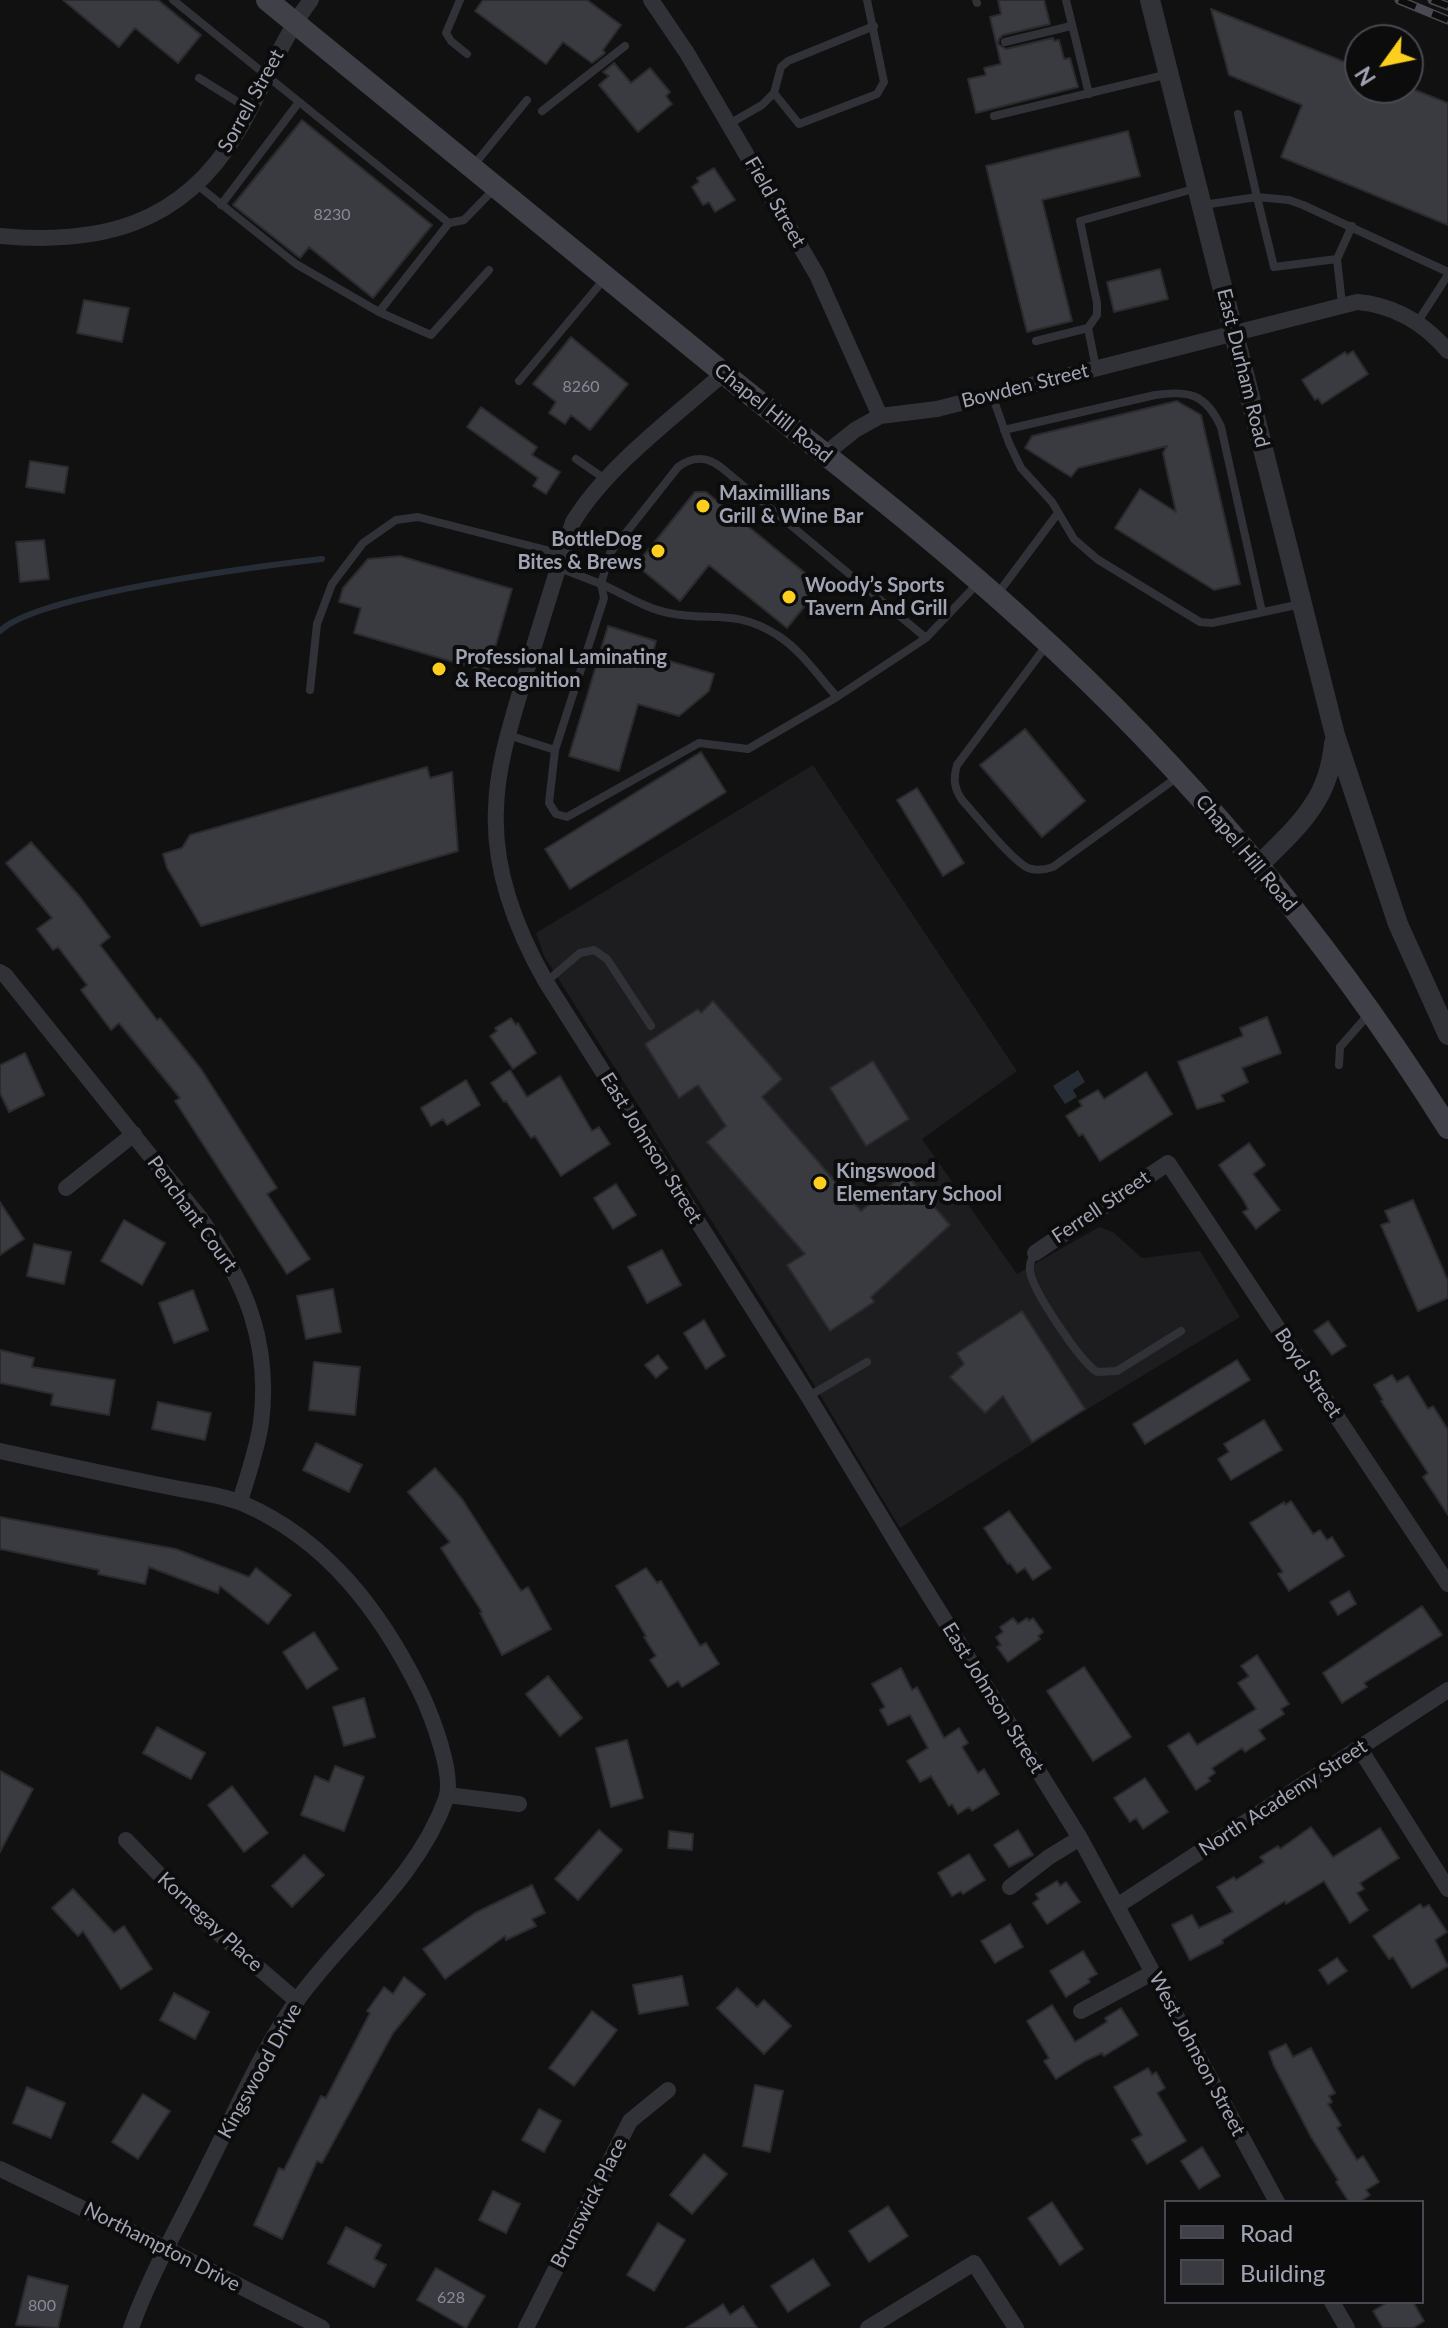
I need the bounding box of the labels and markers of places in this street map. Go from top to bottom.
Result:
place label: Maximillians Grill & Wine Bar [719,482,863,529]
marker: Maximillians Grill & Wine Bar [694,497,712,515]
place label: BottleDog Bites & Brews [518,528,642,575]
marker: BottleDog Bites & Brews [649,542,667,560]
place label: Woody’s Sports Tavern And Grill [805,574,947,621]
marker: Woody’s Sports Tavern And Grill [780,588,798,606]
place label: Professional Laminating & Recognition [455,646,667,693]
marker: Professional Laminating & Recognition [430,660,448,678]
place label: Kingswood Elementary School [836,1160,1002,1207]
marker: Kingswood Elementary School [811,1174,829,1192]

